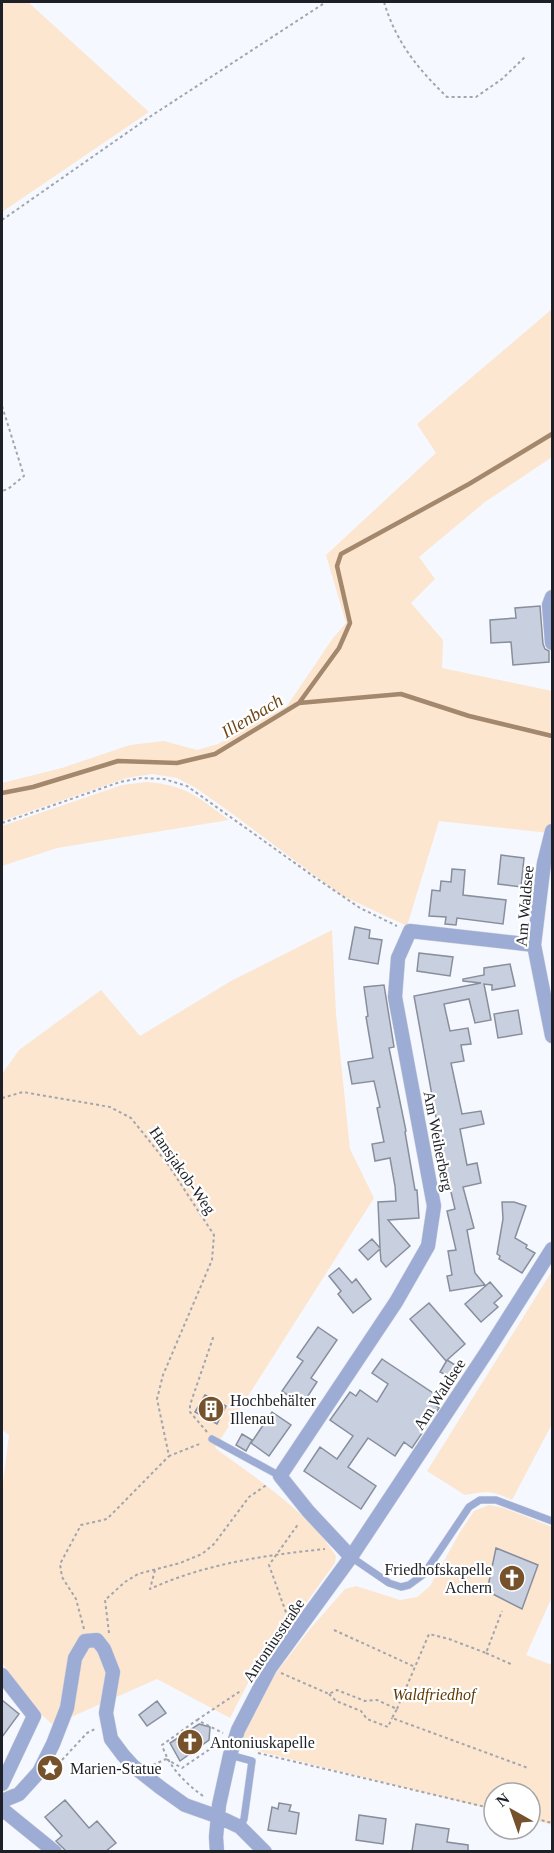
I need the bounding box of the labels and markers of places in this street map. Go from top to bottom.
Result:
place label: Hochbehälter Illenau [230,1392,317,1427]
building icon: Hochbehälter Illenau [196,1394,226,1424]
place label: Friedhofskapelle Achern [384,1561,492,1596]
church icon: Friedhofskapelle Achern [497,1563,527,1593]
church icon: Antoniuskapelle [175,1727,205,1757]
place label: Antoniuskapelle [210,1734,315,1752]
place icon: Marien-Statue [35,1753,65,1783]
place label: Marien-Statue [70,1760,162,1777]

